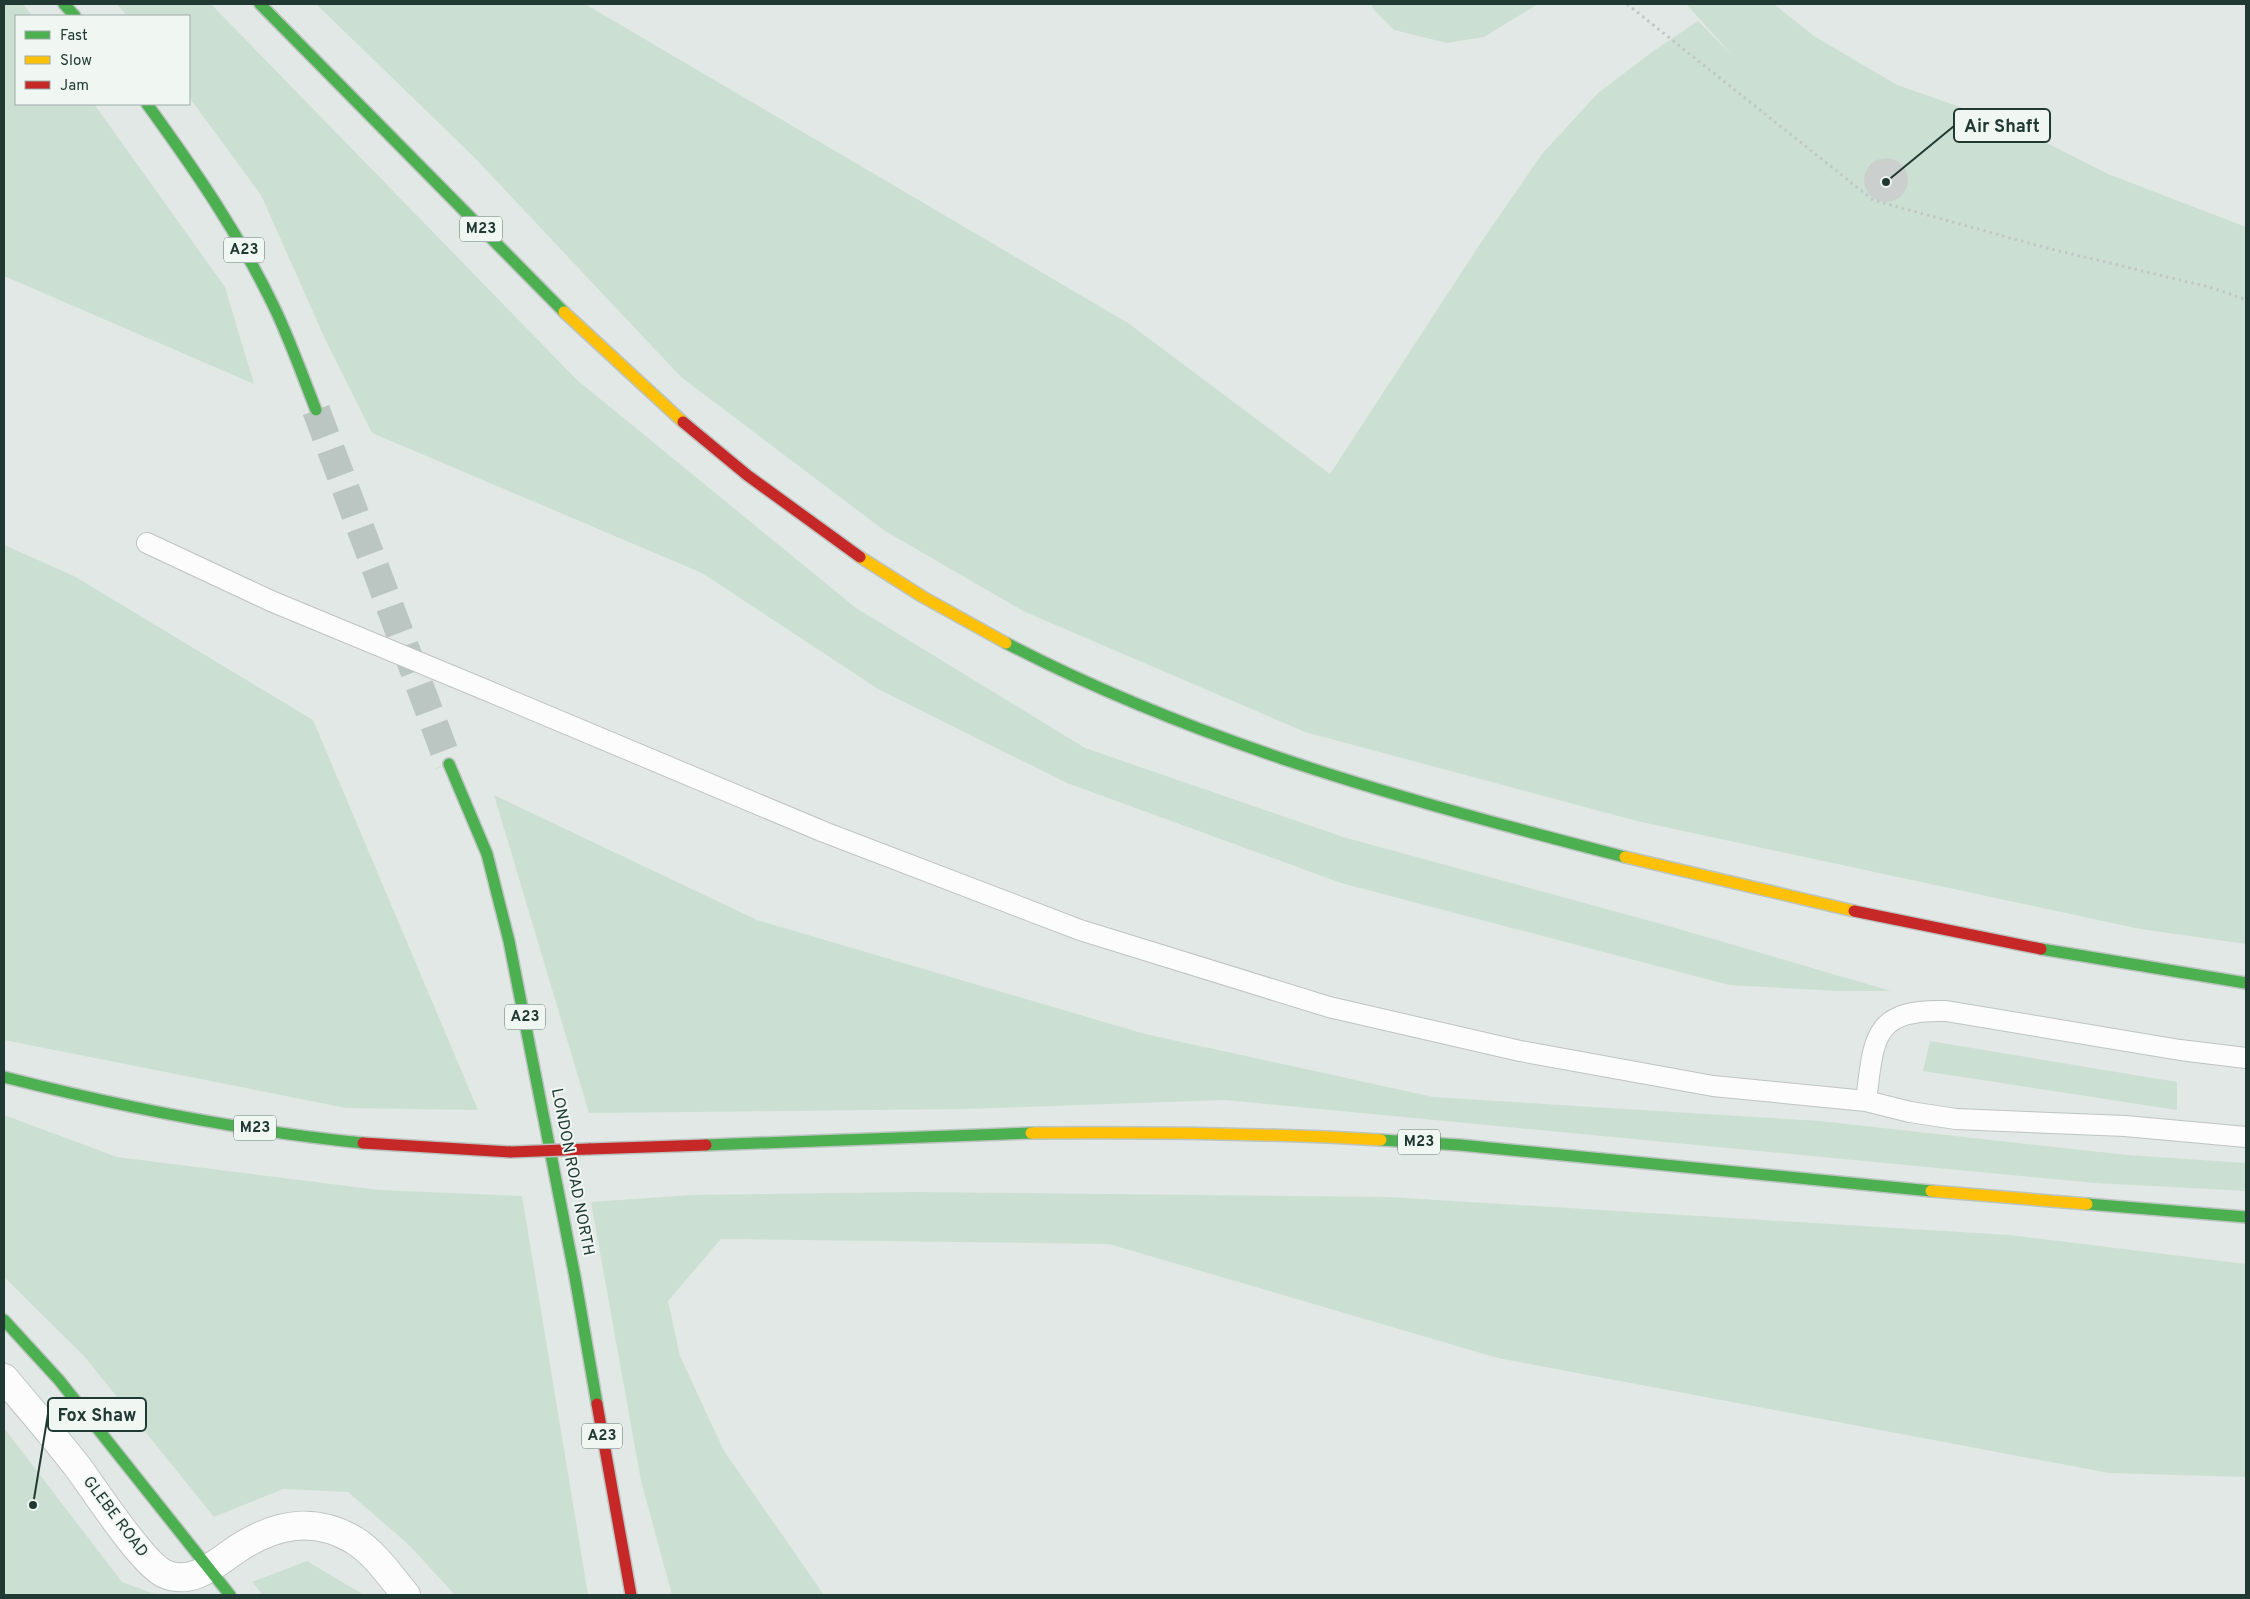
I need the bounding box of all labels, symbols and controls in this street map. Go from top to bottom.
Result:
legend [15,15,190,105]
text: Fast [60,27,88,46]
text: Slow [60,52,92,71]
text: Jam [60,77,89,96]
callout: Air Shaft [1954,109,2050,142]
text: Air Shaft [1964,116,2040,139]
road number: M23 [460,216,502,242]
road number: A23 [224,238,264,262]
road number: A23 [505,1004,545,1030]
street label: LONDON ROAD NORTH [546,1087,598,1257]
road number: M23 [234,1116,276,1140]
road number: M23 [1398,1130,1440,1154]
callout: Fox Shaw [48,1398,146,1431]
text: Fox Shaw [58,1405,136,1428]
road number: A23 [582,1424,622,1448]
street label: GLEBE ROAD [78,1473,152,1561]

